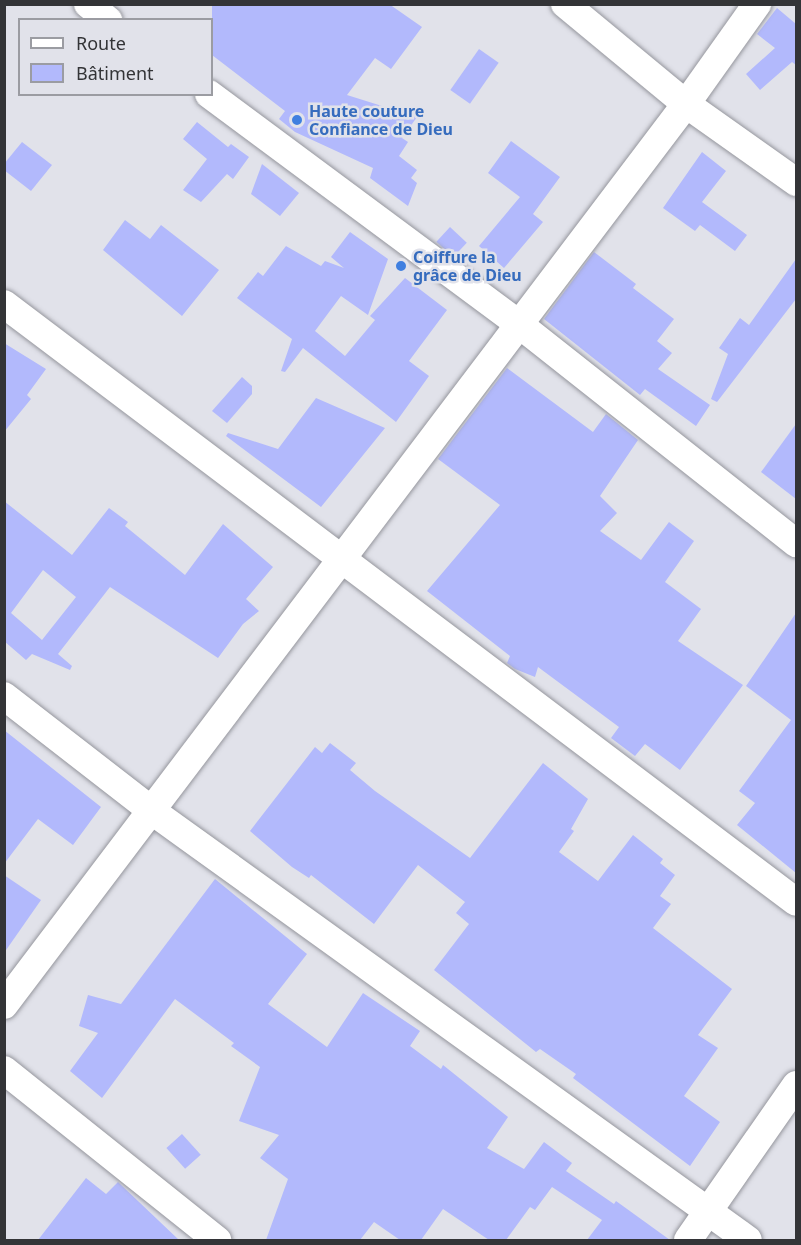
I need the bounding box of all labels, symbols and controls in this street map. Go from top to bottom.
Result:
legend [18,18,213,96]
text: Route [76,31,126,55]
text: Bâtiment [76,61,154,85]
place label: Haute couture Confiance de Dieu [309,101,453,139]
marker: Haute couture Confiance de Dieu [290,113,304,127]
place label: Coiffure la grâce de Dieu [413,247,522,285]
marker: Coiffure la grâce de Dieu [394,259,408,273]

